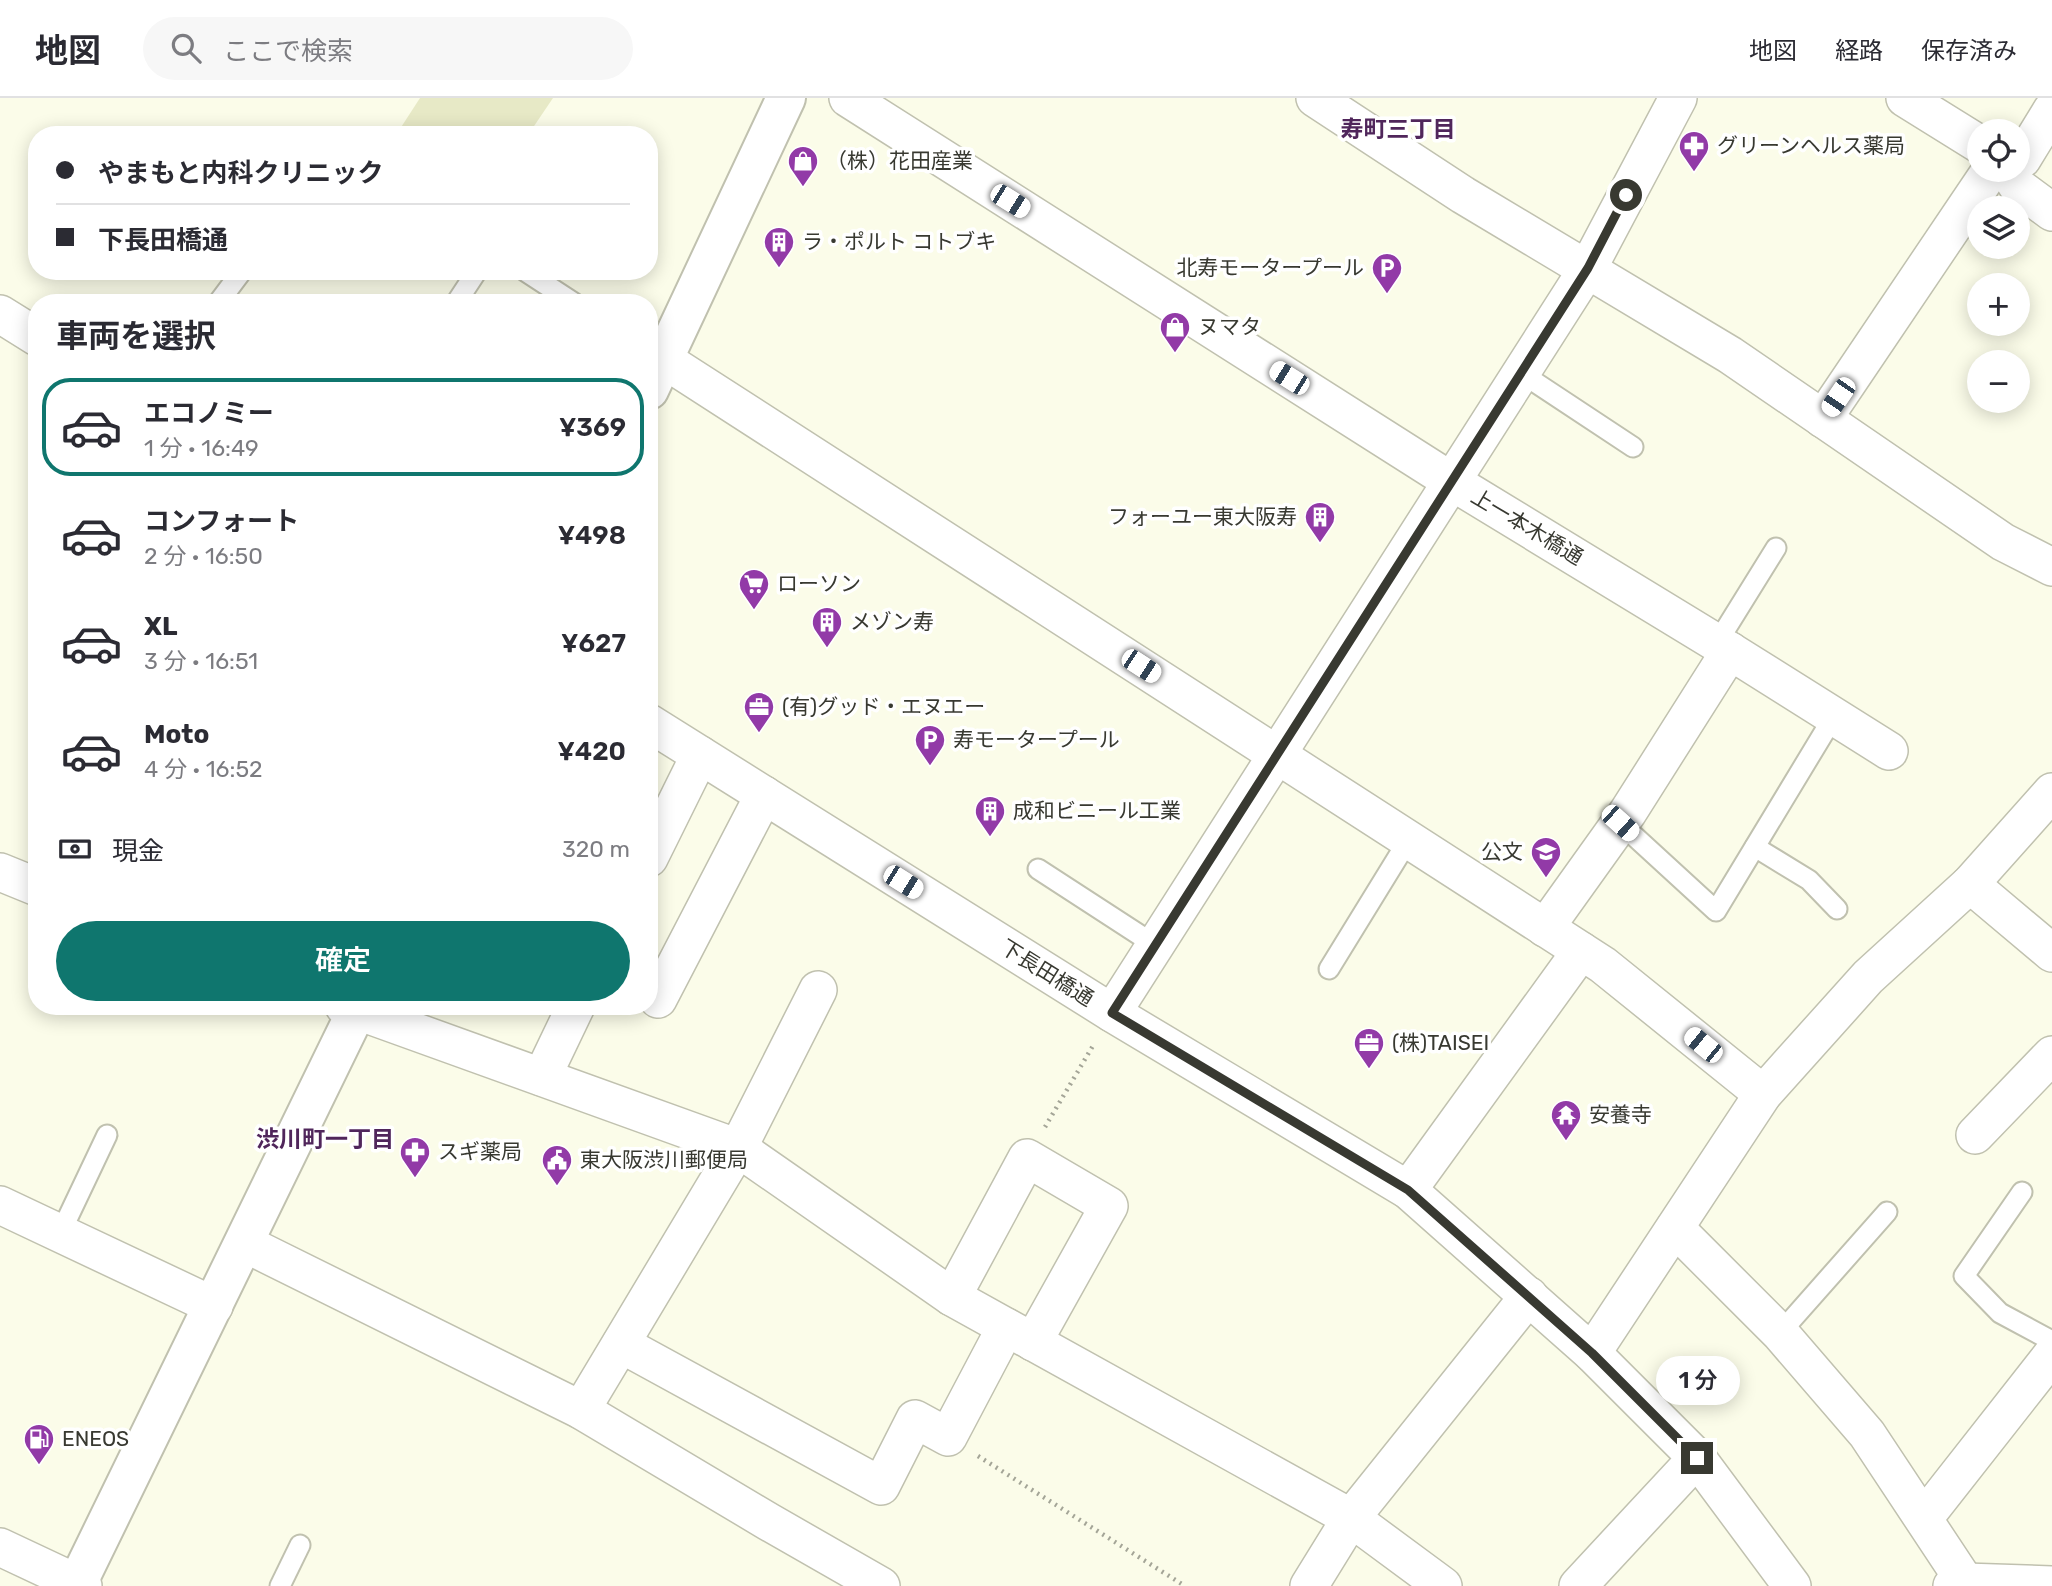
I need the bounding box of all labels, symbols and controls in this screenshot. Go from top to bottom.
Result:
search box [143,17,633,80]
icon: search [167,29,205,67]
text: 地図 [35,31,101,70]
text: ここで検索 [223,36,353,67]
text: 地図 [1749,37,1797,65]
text: 経路 [1835,37,1883,65]
text: 保存済み [1921,37,2017,65]
district label: 寿町三丁目 [1341,115,1456,143]
map controls [1967,119,2030,413]
button: locate [1967,119,2030,182]
pharmacy icon: グリーンヘルス薬局 [1677,129,1711,173]
place label: グリーンヘルス薬局 [1717,133,1905,158]
shop icon: （株）花田産業 [786,144,820,188]
place label: （株）花田産業 [826,148,973,173]
text: やまもと内科クリニック [98,158,383,189]
route start [1610,179,1642,211]
car [987,181,1034,221]
button: layers [1967,196,2030,259]
text: 下長田橋通 [98,225,228,256]
building icon: ラ・ポルト コトブキ [762,225,796,269]
place label: ラ・ポルト コトブキ [802,229,996,254]
parking icon: 北寿モータープール [1370,251,1404,295]
place label: 北寿モータープール [1176,255,1364,280]
button: + [1967,273,2030,336]
shop icon: ヌマタ [1158,310,1192,354]
place label: ヌマタ [1198,314,1261,339]
text: 車両を選択 [56,317,216,355]
button: − [1967,350,2030,413]
car [1266,358,1313,398]
car [1818,374,1859,420]
icon: car [60,396,123,459]
text: エコノミー [144,398,274,429]
text: ¥369 [559,412,626,443]
text: 1 分 · 16:49 [144,434,259,462]
street label: 上一本木橋通 [1467,483,1588,570]
building icon: フォーユー東大阪寿 [1303,500,1337,544]
icon: car [60,504,123,567]
place label: フォーユー東大阪寿 [1108,504,1297,529]
text: コンフォート [144,506,299,537]
text: ¥498 [558,520,626,551]
text: 2 分 · 16:50 [144,542,263,570]
supermarket icon: ローソン [737,567,771,611]
place label: ローソン [777,571,861,596]
building icon: メゾン寿 [810,605,844,649]
place label: メゾン寿 [850,609,934,634]
text: XL [144,611,177,642]
icon: car [60,612,123,675]
text: ¥627 [561,628,626,659]
car [1118,646,1165,686]
text: 3 分 · 16:51 [144,647,258,675]
office icon: (有)グッド・エヌエー [742,690,776,734]
place label: (有)グッド・エヌエー [782,694,985,719]
text: Moto [144,719,209,750]
icon: car [60,720,123,783]
parking icon: 寿モータープール [913,723,947,767]
place label: 寿モータープール [953,727,1120,752]
text: ¥420 [557,736,626,767]
text: 4 分 · 16:52 [144,755,263,783]
building icon: 成和ビニール工業 [973,794,1007,838]
place label: 成和ビニール工業 [1013,798,1181,823]
car [1598,801,1643,845]
icon: cash [56,830,94,868]
text: 320 m [562,835,630,863]
school or university icon: 公文 [1529,835,1563,879]
text: 現金 [112,836,164,867]
place label: 公文 [1481,839,1523,864]
car [880,862,927,902]
button: 確定 [56,921,630,1001]
street label: 下長田橋通 [996,934,1098,1011]
car [1681,1024,1726,1066]
office icon: (株)TAISEI [1352,1026,1386,1070]
place label: (株)TAISEI [1392,1030,1489,1055]
temple icon: 安養寺 [1549,1098,1583,1142]
place label: 安養寺 [1589,1102,1652,1127]
district label: 渋川町一丁目 [256,1125,394,1153]
pharmacy icon: スギ薬局 [398,1135,432,1179]
place label: スギ薬局 [438,1139,522,1164]
public building icon: 東大阪渋川郵便局 [540,1143,574,1187]
place label: 東大阪渋川郵便局 [580,1147,748,1172]
callout: 1 分 [1655,1356,1739,1406]
text: 1 分 [1678,1366,1718,1394]
fuel station icon: ENEOS [22,1422,56,1466]
place label: ENEOS [62,1426,129,1451]
route end [1681,1442,1713,1474]

